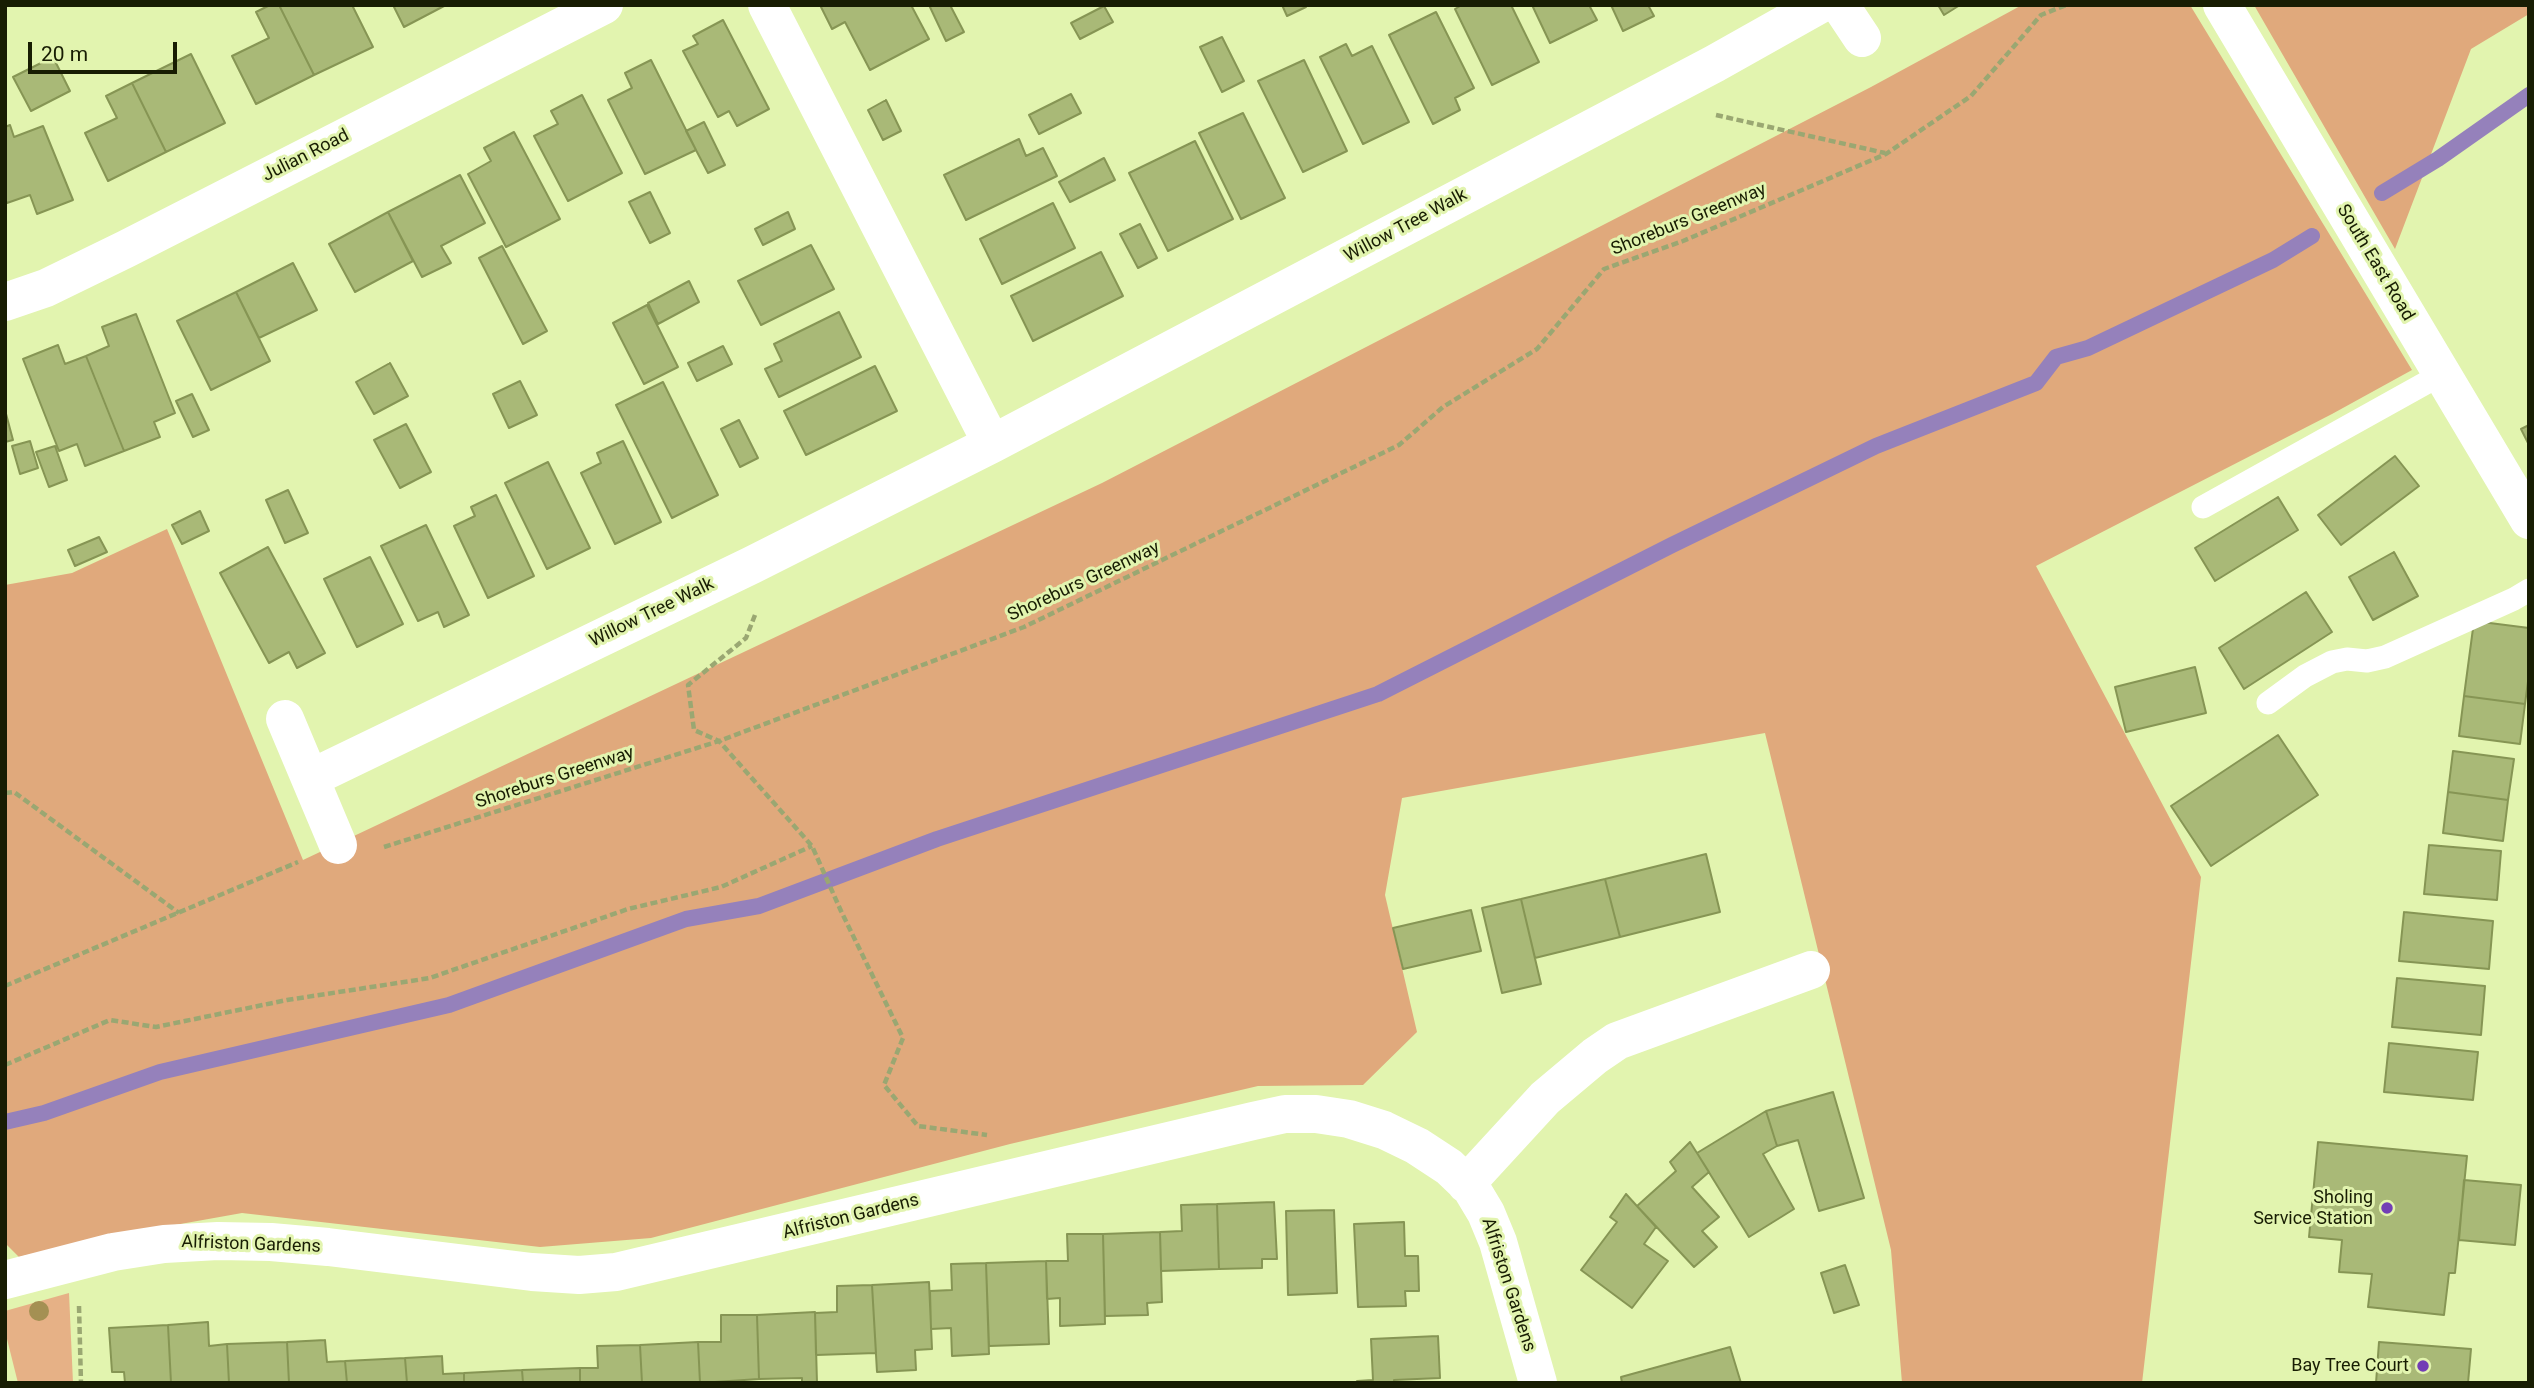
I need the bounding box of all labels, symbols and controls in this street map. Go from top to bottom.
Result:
scale bar [32,28,180,72]
text: 20 m [41,42,88,66]
street label: Julian Road [259,125,353,187]
street label: Shoreburs Greenway [1608,179,1770,261]
street label: Willow Tree Walk [1341,185,1471,267]
street label: South East Road [2332,201,2418,325]
street label: Shoreburs Greenway [1005,537,1163,627]
street label: Willow Tree Walk [586,574,718,652]
street label: Shoreburs Greenway [473,742,637,814]
place label: Sholing Service Station [2253,1187,2373,1230]
street label: Alfriston Gardens [781,1190,921,1244]
marker: Sholing Service Station [2379,1200,2395,1216]
street label: Alfriston Gardens [1476,1215,1540,1355]
street label: Alfriston Gardens [181,1232,321,1258]
place label: Bay Tree Court [2291,1355,2409,1377]
marker: Bay Tree Court [2415,1358,2431,1374]

